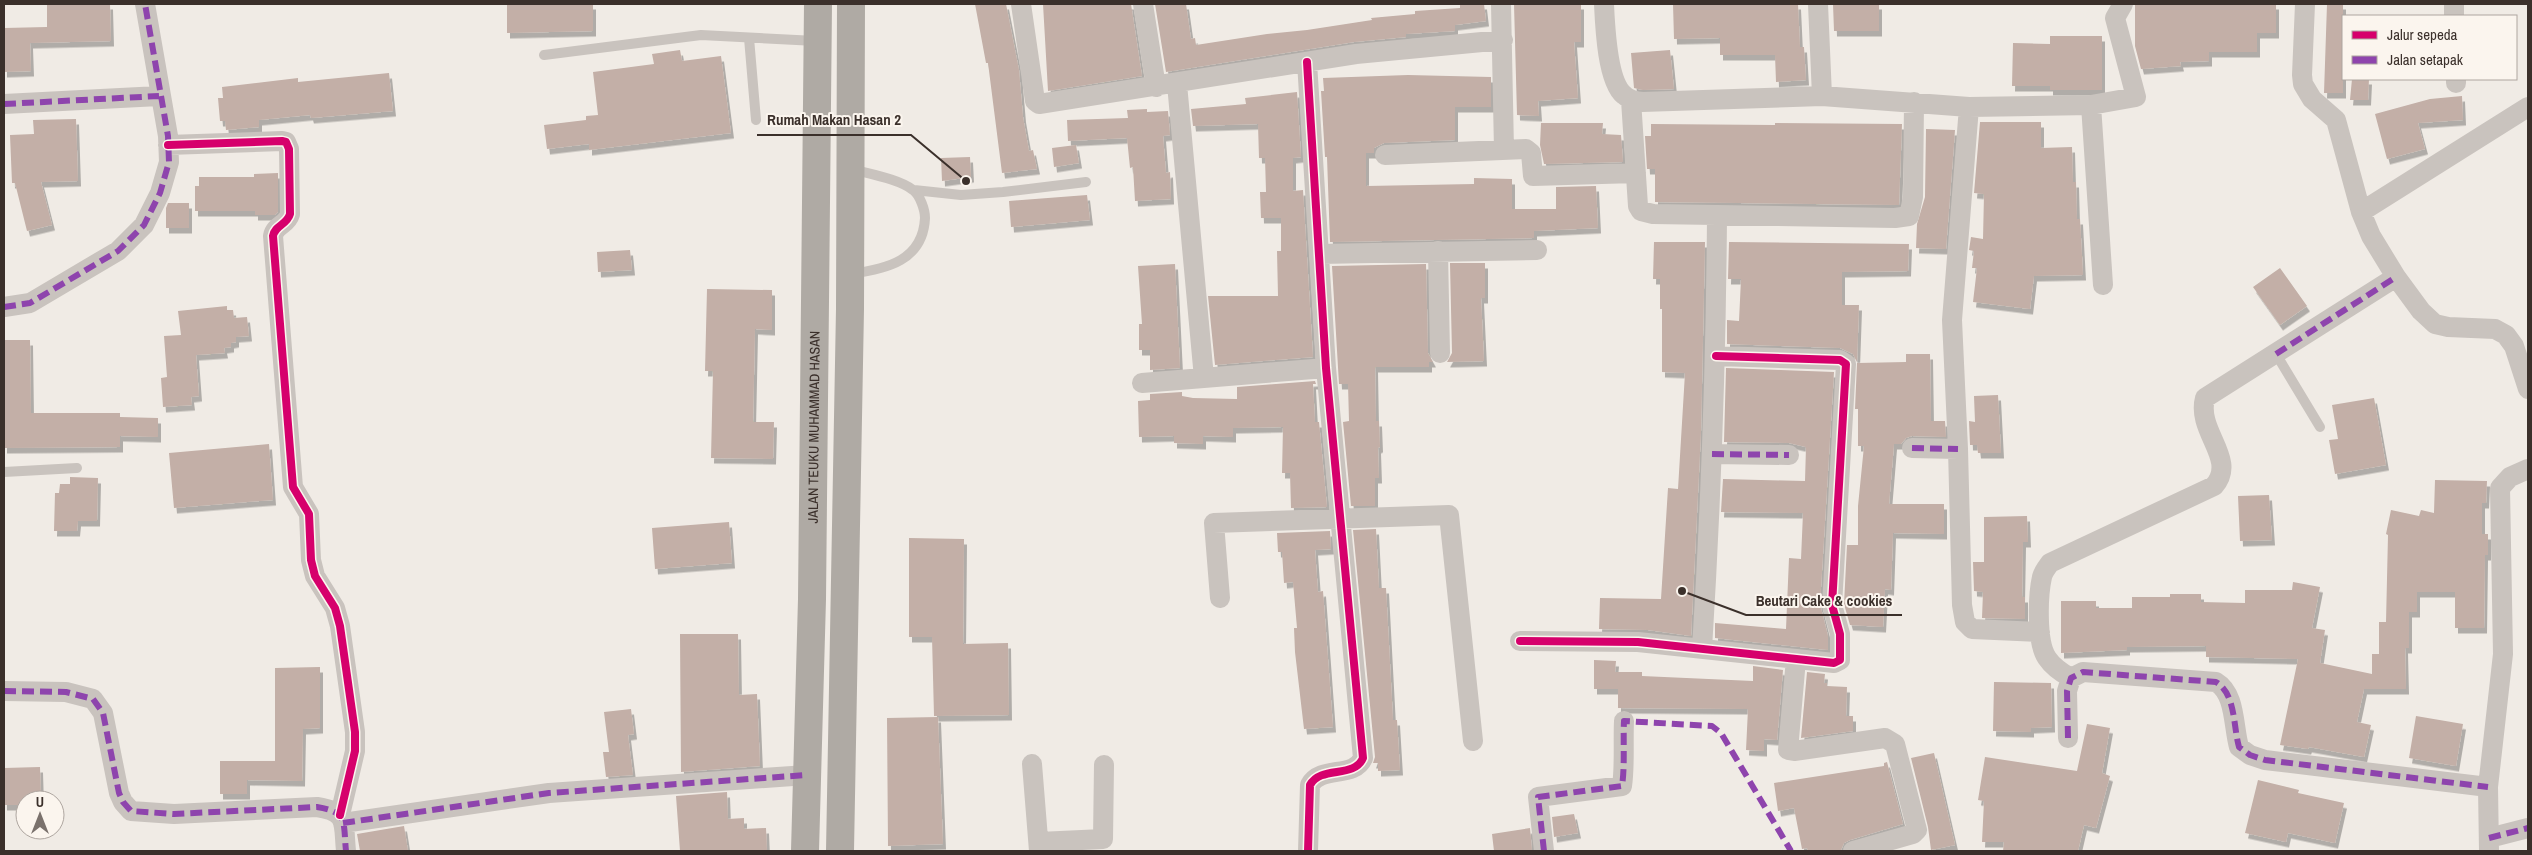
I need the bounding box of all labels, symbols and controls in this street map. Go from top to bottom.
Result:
legend [2342,15,2517,80]
text: Jalur sepeda [2387,24,2458,45]
text: Jalan setapak [2387,49,2464,70]
callout: Rumah Makan Hasan 2 [757,105,911,135]
text: Rumah Makan Hasan 2 [767,109,901,130]
street label: JALAN TEUKU MUHAMMAD HASAN [804,331,824,524]
callout: Beutari Cake & cookies [1746,585,1902,615]
text: Beutari Cake & cookies [1756,590,1893,611]
north arrow [15,790,65,840]
text: U [36,793,44,811]

